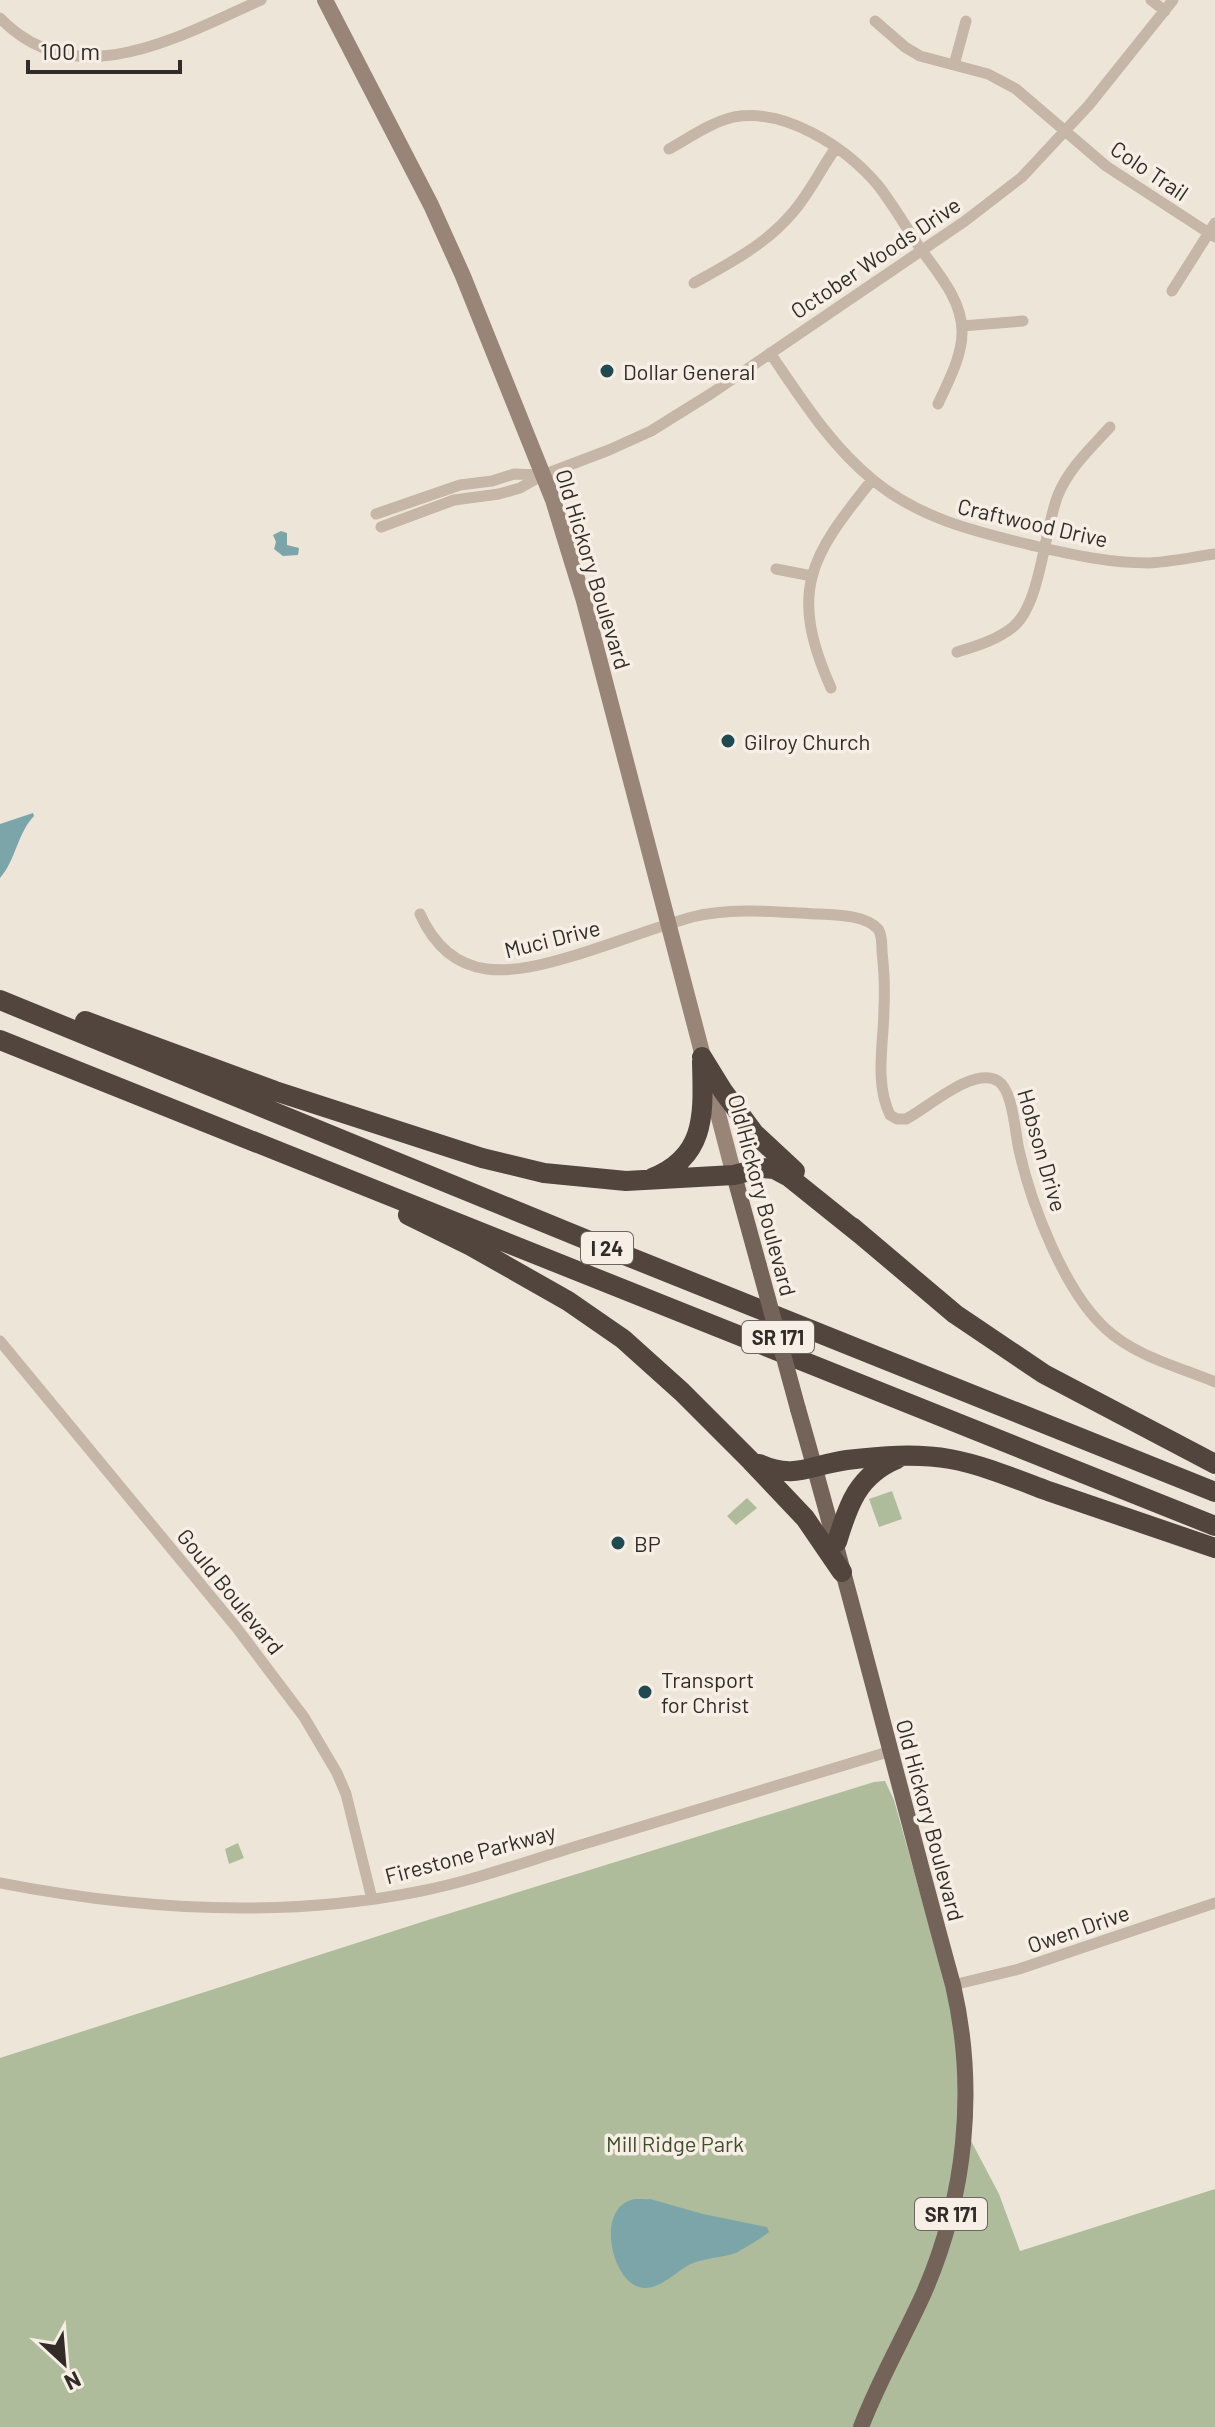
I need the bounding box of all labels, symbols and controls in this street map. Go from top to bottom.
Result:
scale bar [28,24,180,74]
text: 100 m [40,36,100,65]
street label: Colo Trail [1106,135,1194,205]
street label: October Woods Drive [785,191,965,323]
place label: Dollar General [623,358,755,384]
marker: Dollar General [598,362,616,380]
street label: Old Hickory Boulevard [551,466,637,672]
street label: Craftwood Drive [955,492,1111,552]
place label: Gilroy Church [744,728,870,754]
marker: Gilroy Church [719,732,737,750]
street label: Muci Drive [501,914,603,962]
street label: Hobson Drive [1013,1086,1073,1214]
street label: Old Hickory Boulevard [724,1091,802,1299]
road number: I 24 [581,1232,633,1264]
road number: SR 171 [742,1321,814,1353]
street label: Gould Boulevard [172,1523,290,1659]
place label: BP [634,1530,661,1556]
marker: BP [609,1534,627,1552]
place label: Transport for Christ [661,1666,754,1717]
marker: Transport for Christ [636,1683,654,1701]
street label: Old Hickory Boulevard [892,1716,970,1924]
street label: Firestone Parkway [382,1818,558,1888]
street label: Owen Drive [1024,1898,1132,1958]
park label: Mill Ridge Park [606,2130,744,2156]
road number: SR 171 [915,2198,987,2230]
north arrow [24,2323,104,2403]
text: N [61,2367,85,2397]

